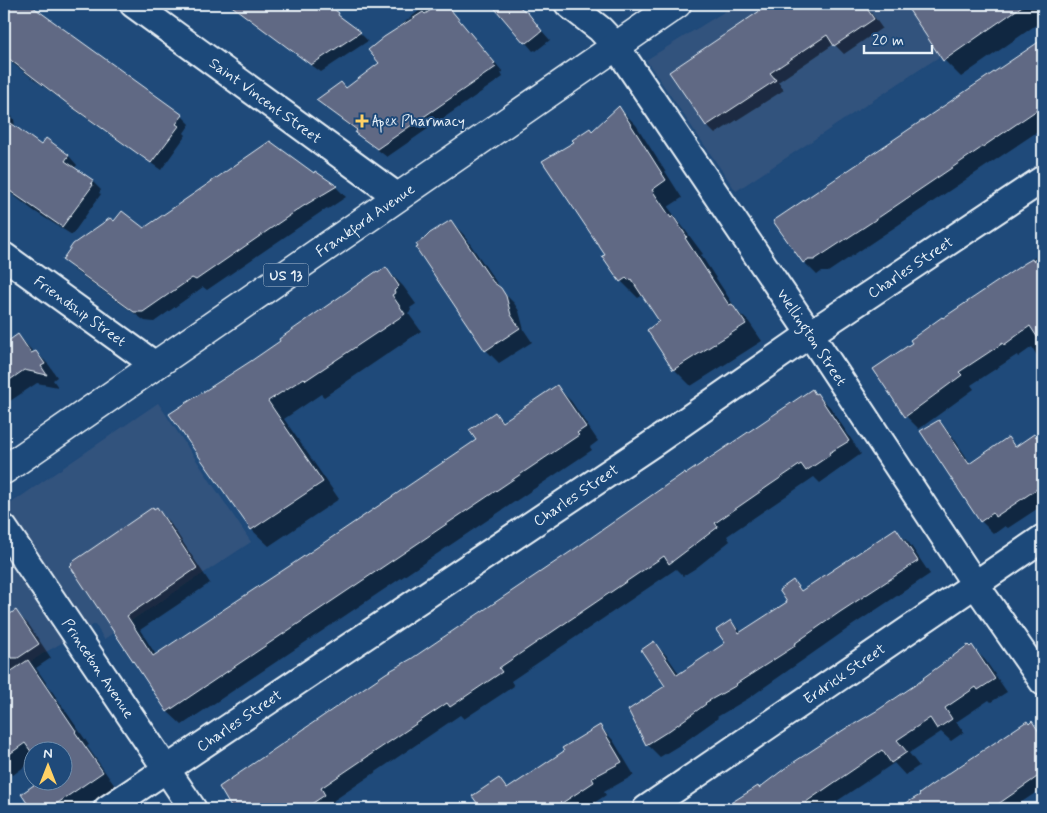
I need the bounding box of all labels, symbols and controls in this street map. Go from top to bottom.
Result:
scale bar [864,22,932,54]
text: 20 m [872,31,904,51]
street label: Saint Vincent Street [205,54,325,149]
place label: Apex Pharmacy [372,112,465,133]
marker: Apex Pharmacy [356,115,368,127]
street label: Frankford Avenue [312,180,419,262]
street label: Charles Street [864,232,958,304]
road number: US 13 [264,264,308,286]
street label: Friendship Street [29,272,130,352]
street label: Wellington Street [771,285,851,391]
street label: Charles Street [530,460,623,532]
street label: Princeton Avenue [57,615,138,723]
street label: Erdrick Street [800,639,890,710]
street label: Charles Street [193,686,286,757]
north arrow [22,740,72,790]
text: N [43,745,53,763]

